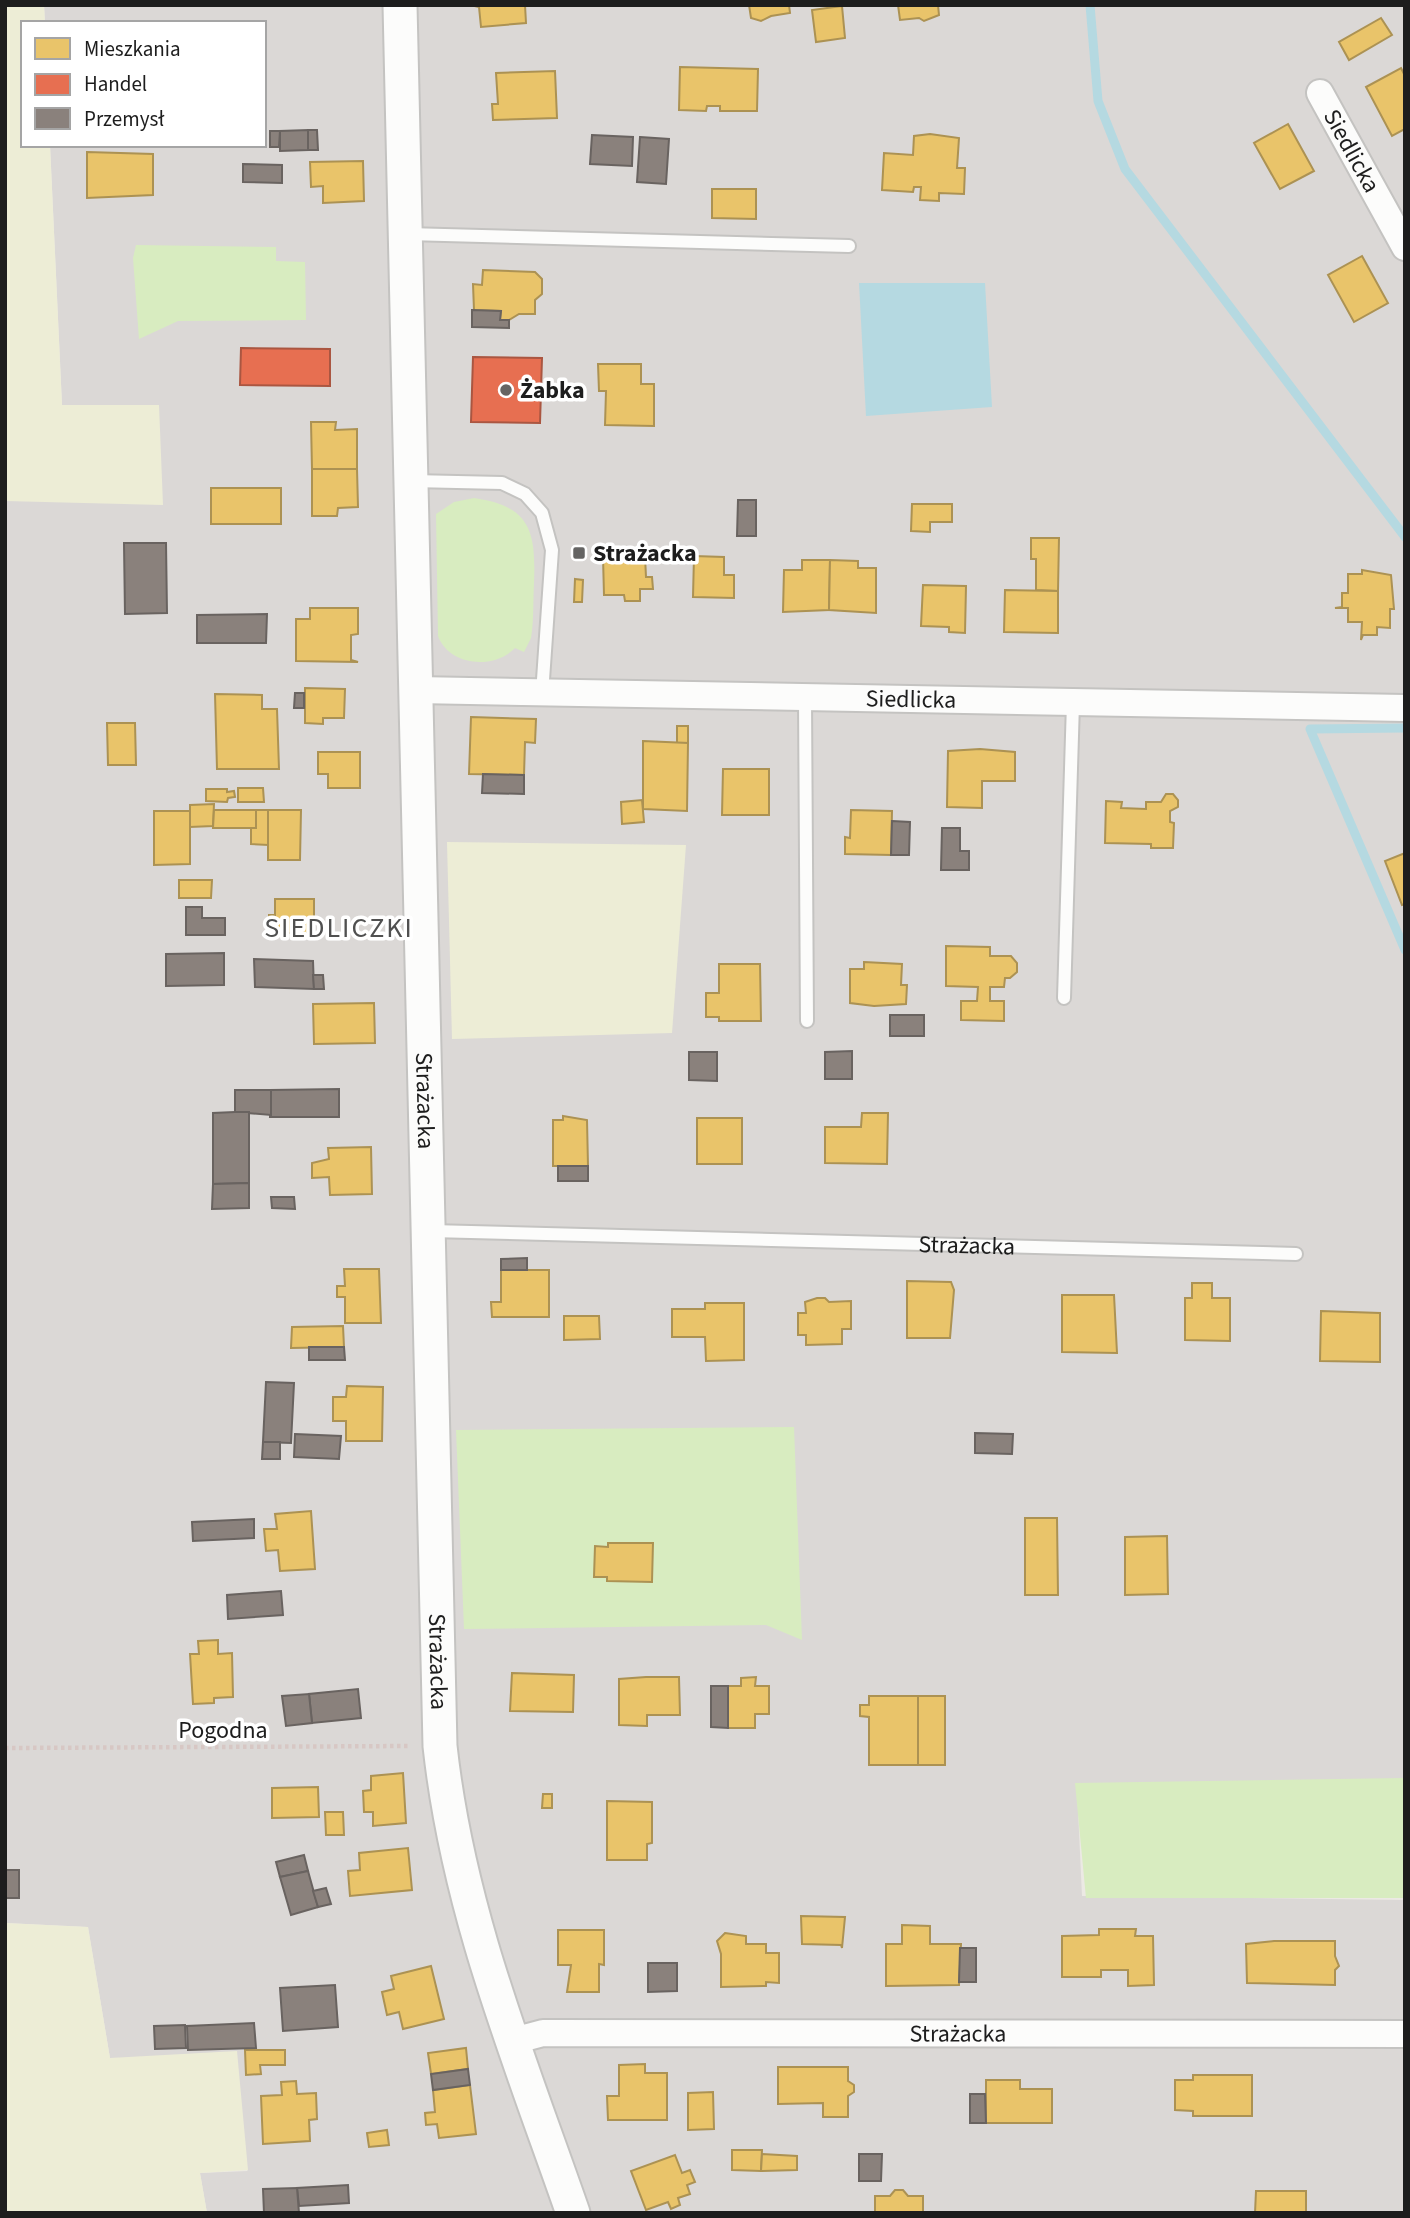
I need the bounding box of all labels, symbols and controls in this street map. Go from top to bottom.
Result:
legend [21,21,266,147]
text: Mieszkania [84,34,181,64]
text: Handel [84,69,147,99]
street label: Siedlicka [1314,103,1389,199]
text: Przemysł [84,104,165,134]
place label: Żabka [520,373,585,408]
marker: Żabka [498,382,514,398]
place label: Strażacka [593,536,697,571]
marker: Strażacka [571,545,587,561]
street label: Siedlicka [865,681,957,718]
district label: SIEDLICZKI [264,908,414,948]
street label: Strażacka [406,1052,443,1149]
street label: Strażacka [918,1227,1016,1265]
street label: Strażacka [419,1613,456,1710]
street label: Pogodna [178,1713,268,1748]
street label: Strażacka [910,2016,1006,2052]

